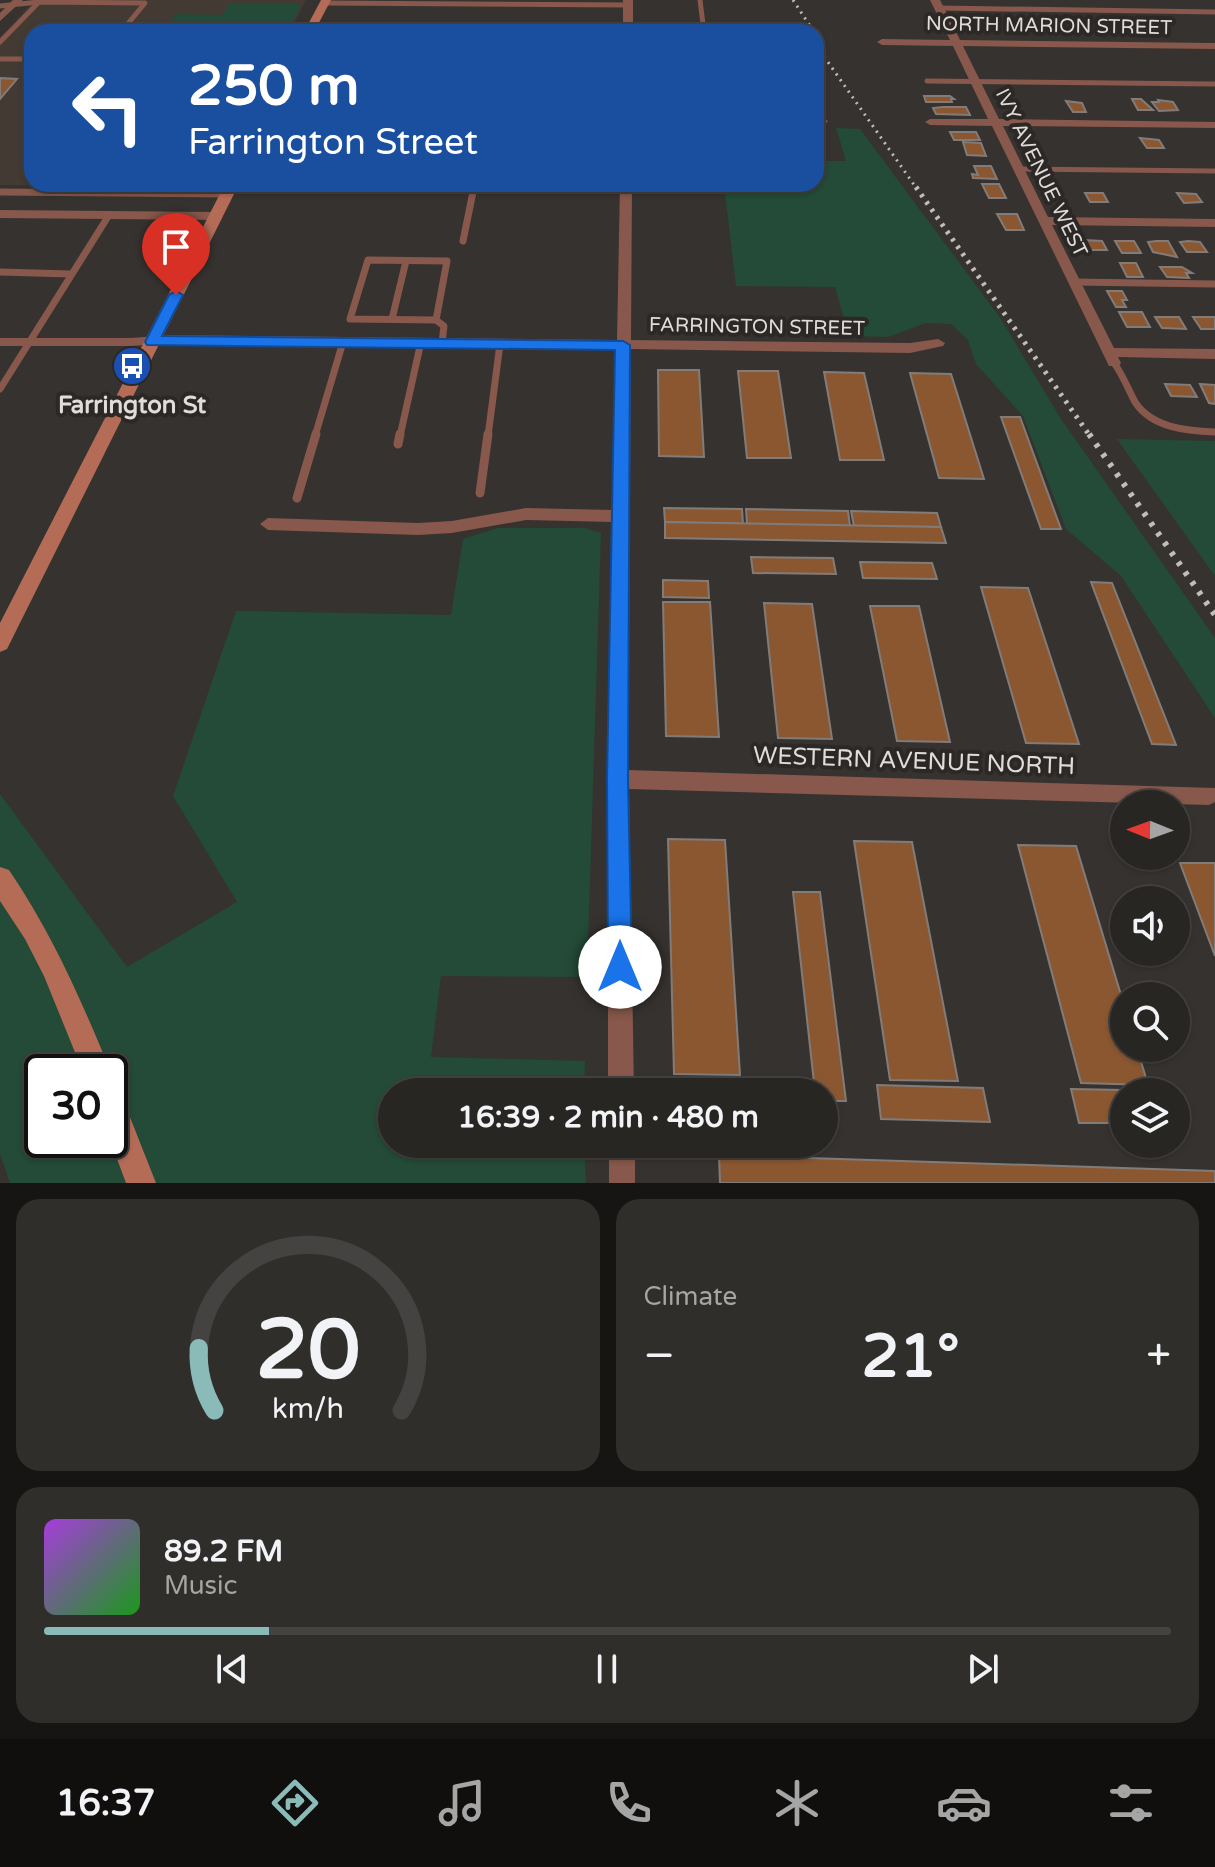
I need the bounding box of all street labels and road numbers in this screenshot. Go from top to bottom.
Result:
street label: NORTH MARION STREET [926,12,1172,40]
street label: IVY AVENUE WEST [990,85,1092,261]
street label: FARRINGTON STREET [649,313,865,341]
street label: WESTERN AVENUE NORTH [752,741,1076,781]

